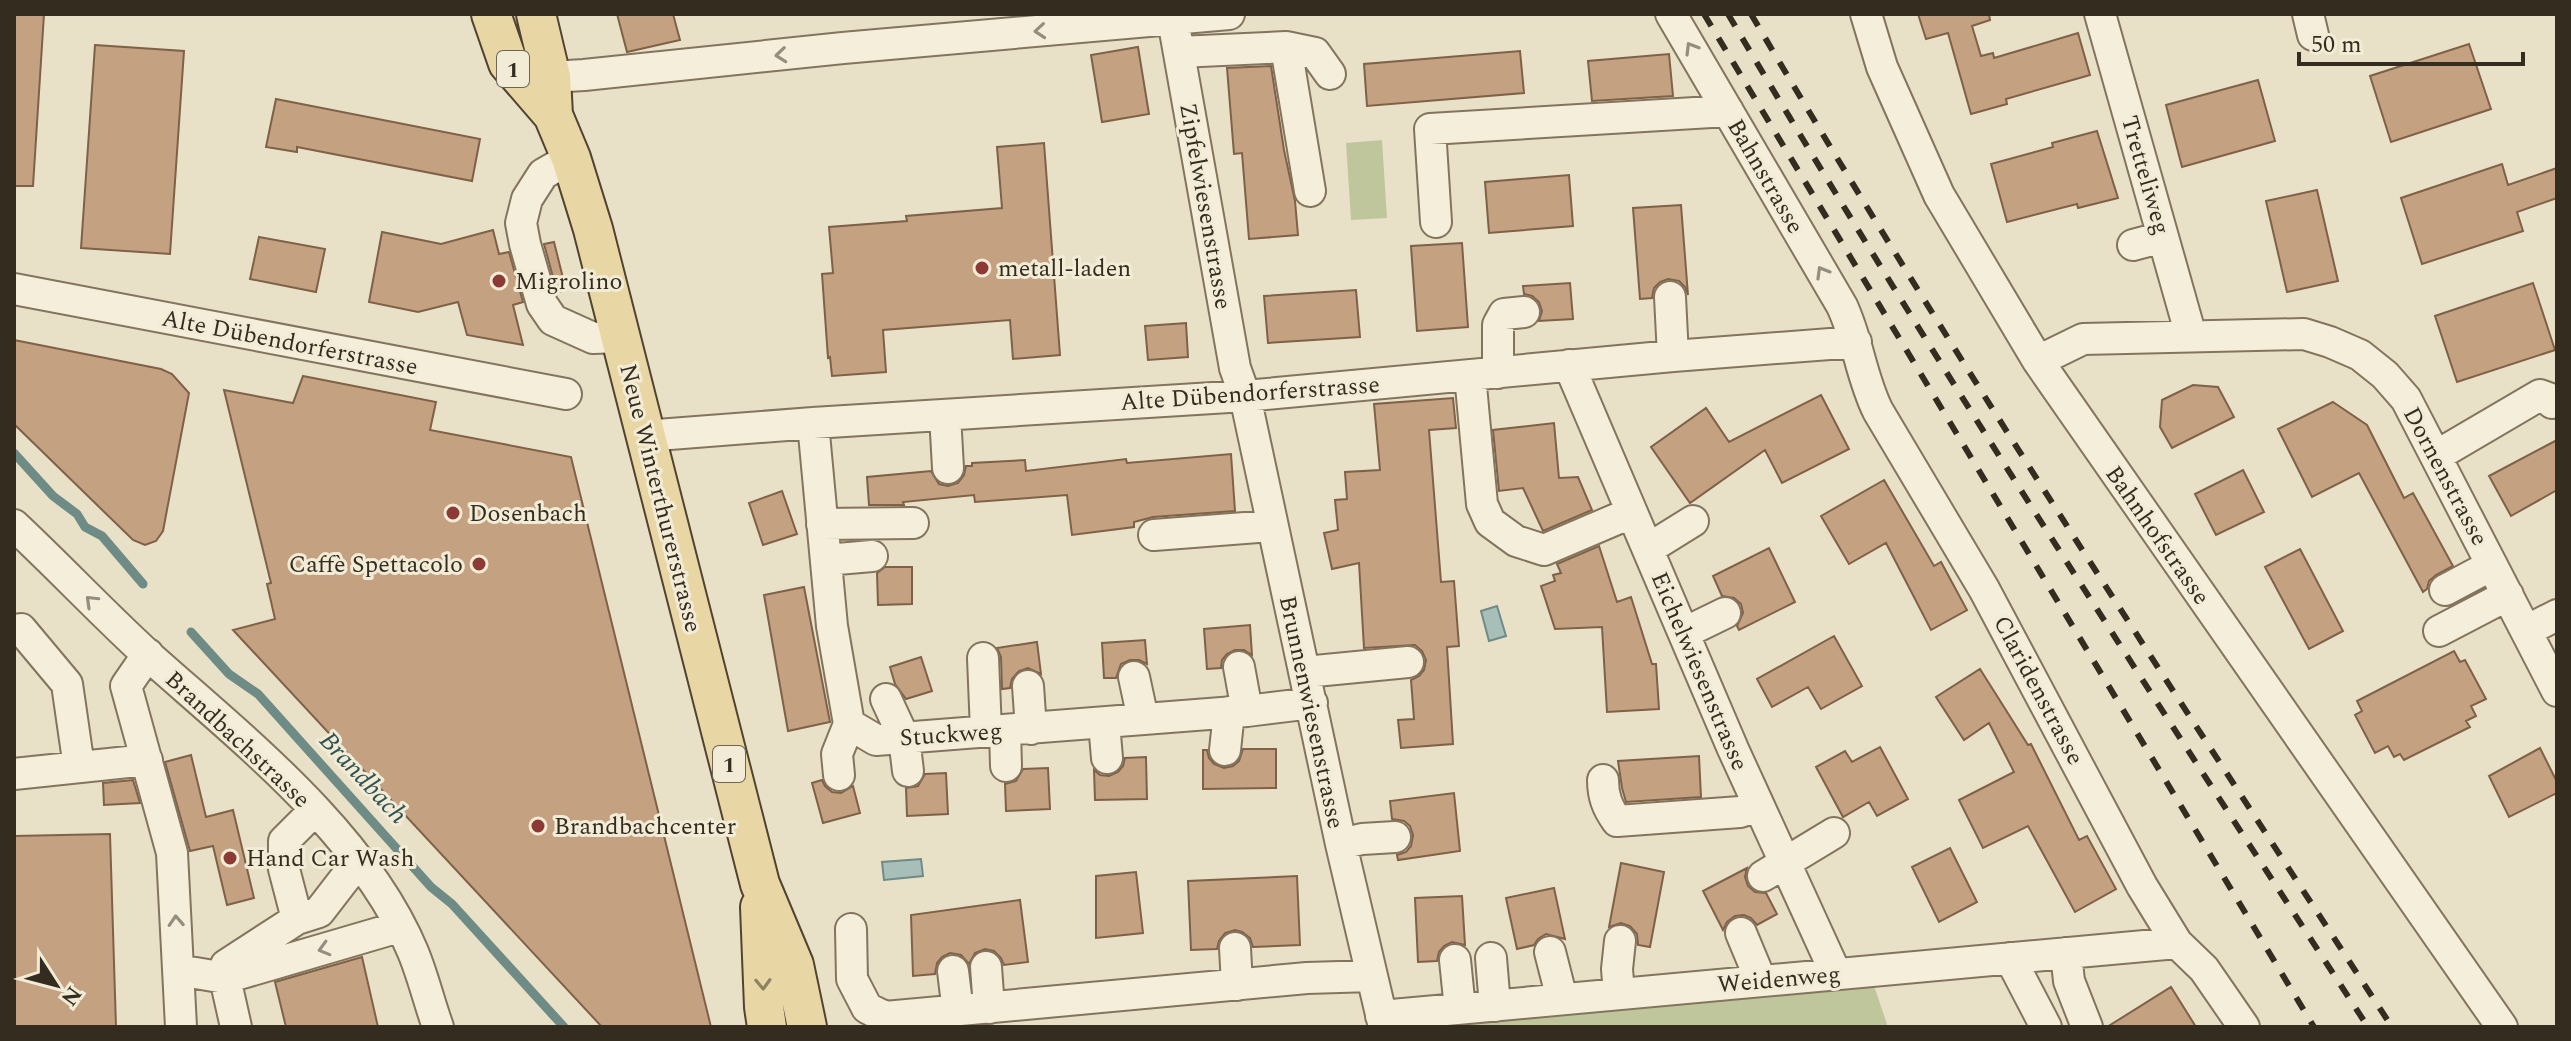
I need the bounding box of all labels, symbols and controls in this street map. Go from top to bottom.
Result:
scale bar [2299,16,2523,66]
one-way arrow [1033,22,1046,39]
text: 50 m [2311,27,2362,63]
one-way arrow [1685,42,1700,57]
one-way arrow [774,46,787,63]
road number: 1 [497,51,529,87]
street label: Zipfelwiesenstrasse [1169,100,1241,312]
street label: Tretteliweg [2111,111,2179,239]
street label: Bahnstrasse [1718,112,1813,241]
place label: metall-laden [998,251,1131,287]
marker: metall-laden [973,259,991,277]
place label: Migrolino [515,264,622,300]
one-way arrow [1816,266,1832,281]
marker: Migrolino [490,272,508,290]
street label: Alte Dübendorferstrasse [159,300,421,385]
street label: Neue Winterthurerstrasse [609,360,711,636]
street label: Alte Dübendorferstrasse [1119,367,1381,421]
street label: Dornenstrasse [2393,400,2497,553]
street label: Bahnhofstrasse [2096,459,2219,613]
place label: Dosenbach [469,496,587,532]
marker: Dosenbach [444,504,462,522]
place label: Caffè Spettacolo [289,547,463,583]
marker: Caffè Spettacolo [470,555,488,573]
street label: Eichelwiesenstrasse [1641,566,1757,776]
street label: Brunnenwiesenstrasse [1269,592,1353,832]
one-way arrow [86,595,100,610]
street label: Claridenstrasse [1984,609,2093,772]
street label: Brandbachstrasse [156,662,318,817]
street label: Stuckweg [899,713,1004,757]
water label: Brandbach [309,722,417,833]
road number: 1 [713,746,745,782]
place label: Brandbachcenter [554,809,736,845]
marker: Brandbachcenter [529,817,547,835]
place label: Hand Car Wash [246,841,414,877]
marker: Hand Car Wash [221,849,239,867]
one-way arrow [167,914,184,927]
one-way arrow [318,940,332,956]
north arrow [16,945,96,1025]
street label: Weidenweg [1716,957,1842,1003]
one-way arrow [754,978,771,991]
text: N [52,979,90,1013]

